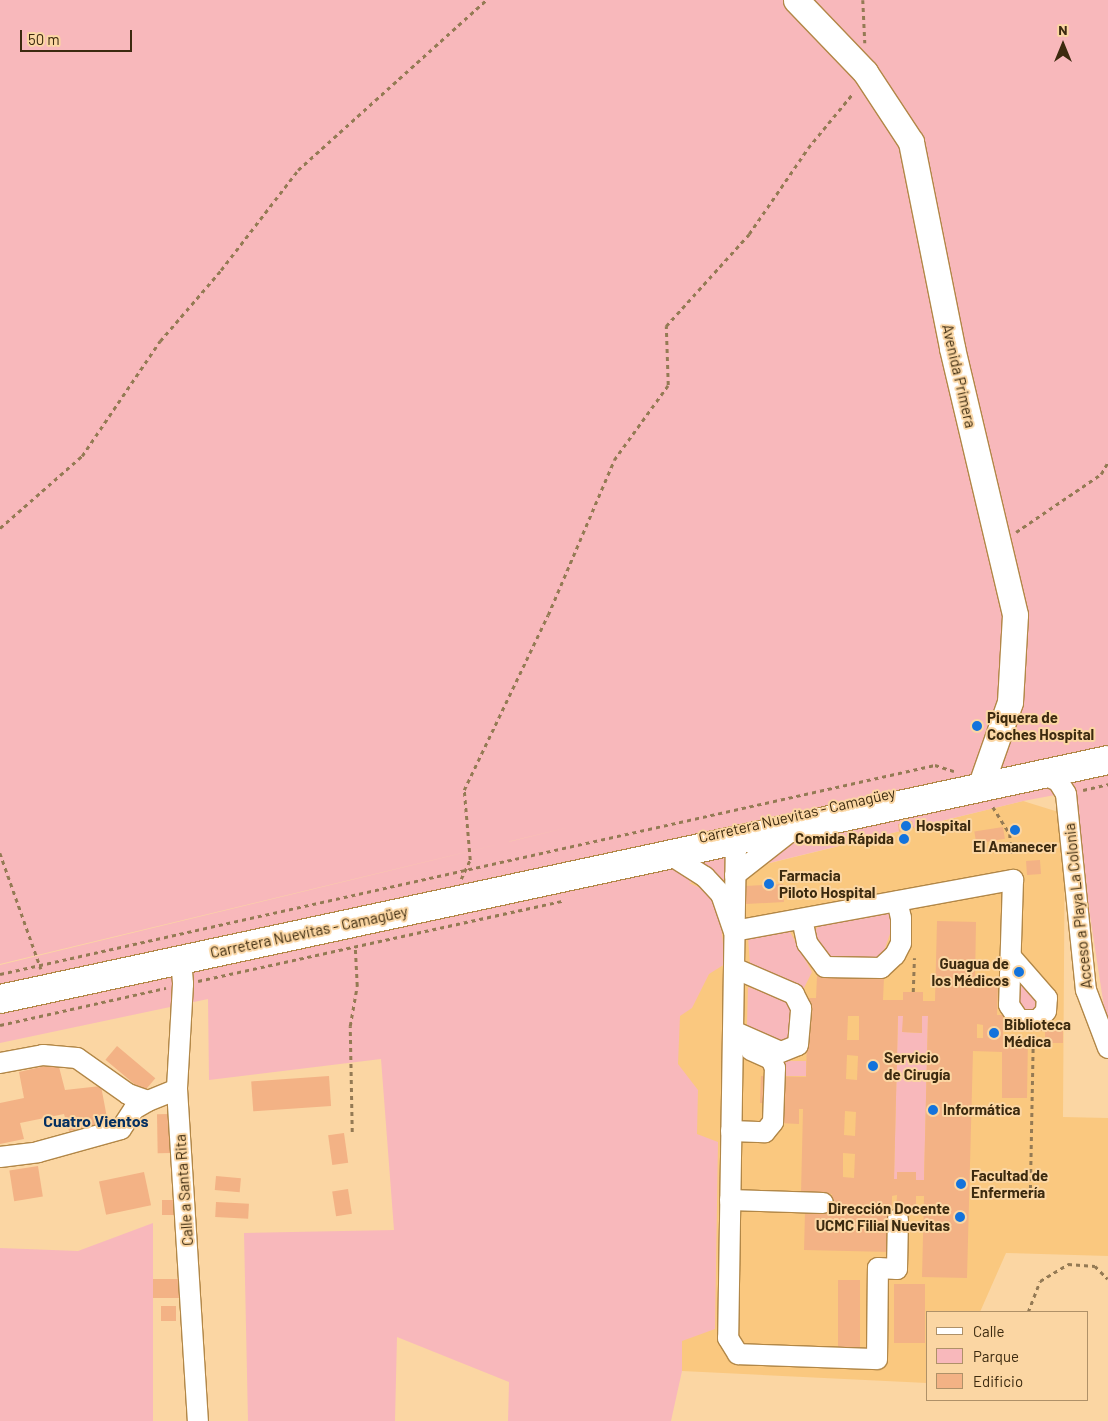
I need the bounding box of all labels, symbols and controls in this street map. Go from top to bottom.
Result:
scale bar [22,20,135,52]
north arrow [1038,20,1088,70]
text: N [1058,21,1068,38]
text: 50 m [28,30,60,48]
street label: Avenida Primera [938,322,980,430]
place label: Piquera de Coches Hospital [987,708,1094,743]
marker: Piquera de Coches Hospital [971,720,983,732]
street label: Carretera Nuevitas - Camagüey [697,784,897,846]
place label: Hospital [916,817,971,835]
marker: Hospital [900,820,912,832]
street label: Acceso a Playa La Colonia [1060,822,1096,990]
marker: El Amanecer [1009,824,1021,836]
place label: Comida Rápida [795,830,894,848]
marker: Comida Rápida [898,833,910,845]
place label: El Amanecer [973,838,1057,856]
place label: Farmacia Piloto Hospital [779,866,875,901]
marker: Farmacia Piloto Hospital [763,878,775,890]
street label: Carretera Nuevitas - Camagüey [209,902,409,962]
place label: Guagua de los Médicos [931,954,1009,989]
marker: Guagua de los Médicos [1013,966,1025,978]
place label: Biblioteca Médica [1004,1015,1071,1050]
marker: Biblioteca Médica [988,1027,1000,1039]
place label: Servicio de Cirugía [884,1048,950,1083]
marker: Servicio de Cirugía [866,1059,880,1073]
place label: Informática [943,1101,1021,1119]
marker: Informática [927,1104,939,1116]
district label: Cuatro Vientos [43,1111,149,1131]
street label: Calle a Santa Rita [171,1134,197,1246]
place label: Facultad de Enfermería [971,1166,1048,1201]
marker: Facultad de Enfermería [955,1178,967,1190]
place label: Dirección Docente UCMC Filial Nuevitas [816,1199,950,1234]
marker: Dirección Docente UCMC Filial Nuevitas [954,1211,966,1223]
legend [926,1311,1088,1401]
text: Calle [973,1322,1005,1340]
text: Parque [973,1347,1019,1365]
text: Edificio [973,1372,1023,1390]

